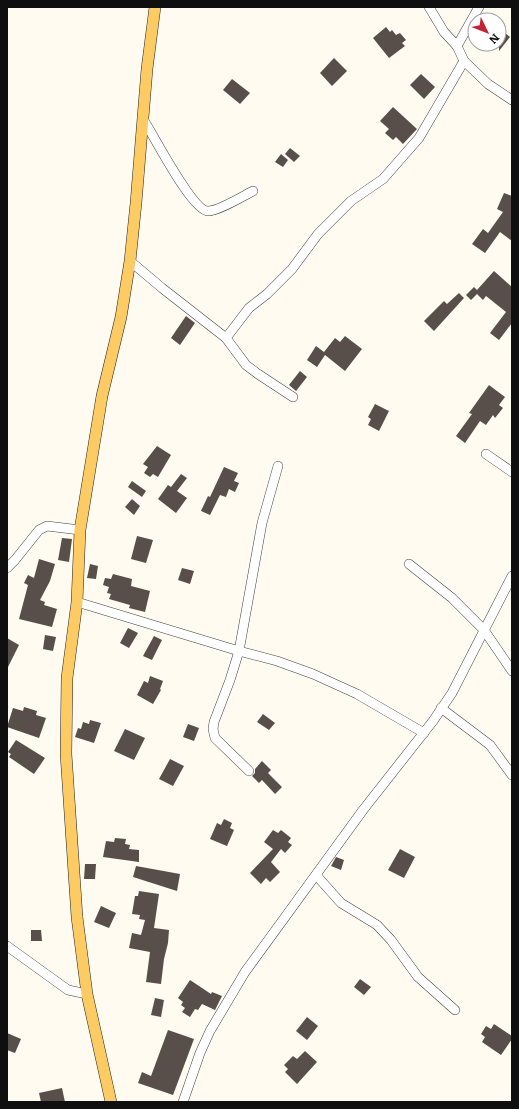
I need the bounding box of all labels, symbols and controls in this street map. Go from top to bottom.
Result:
north arrow [467,12,507,52]
text: N [486,31,504,48]

